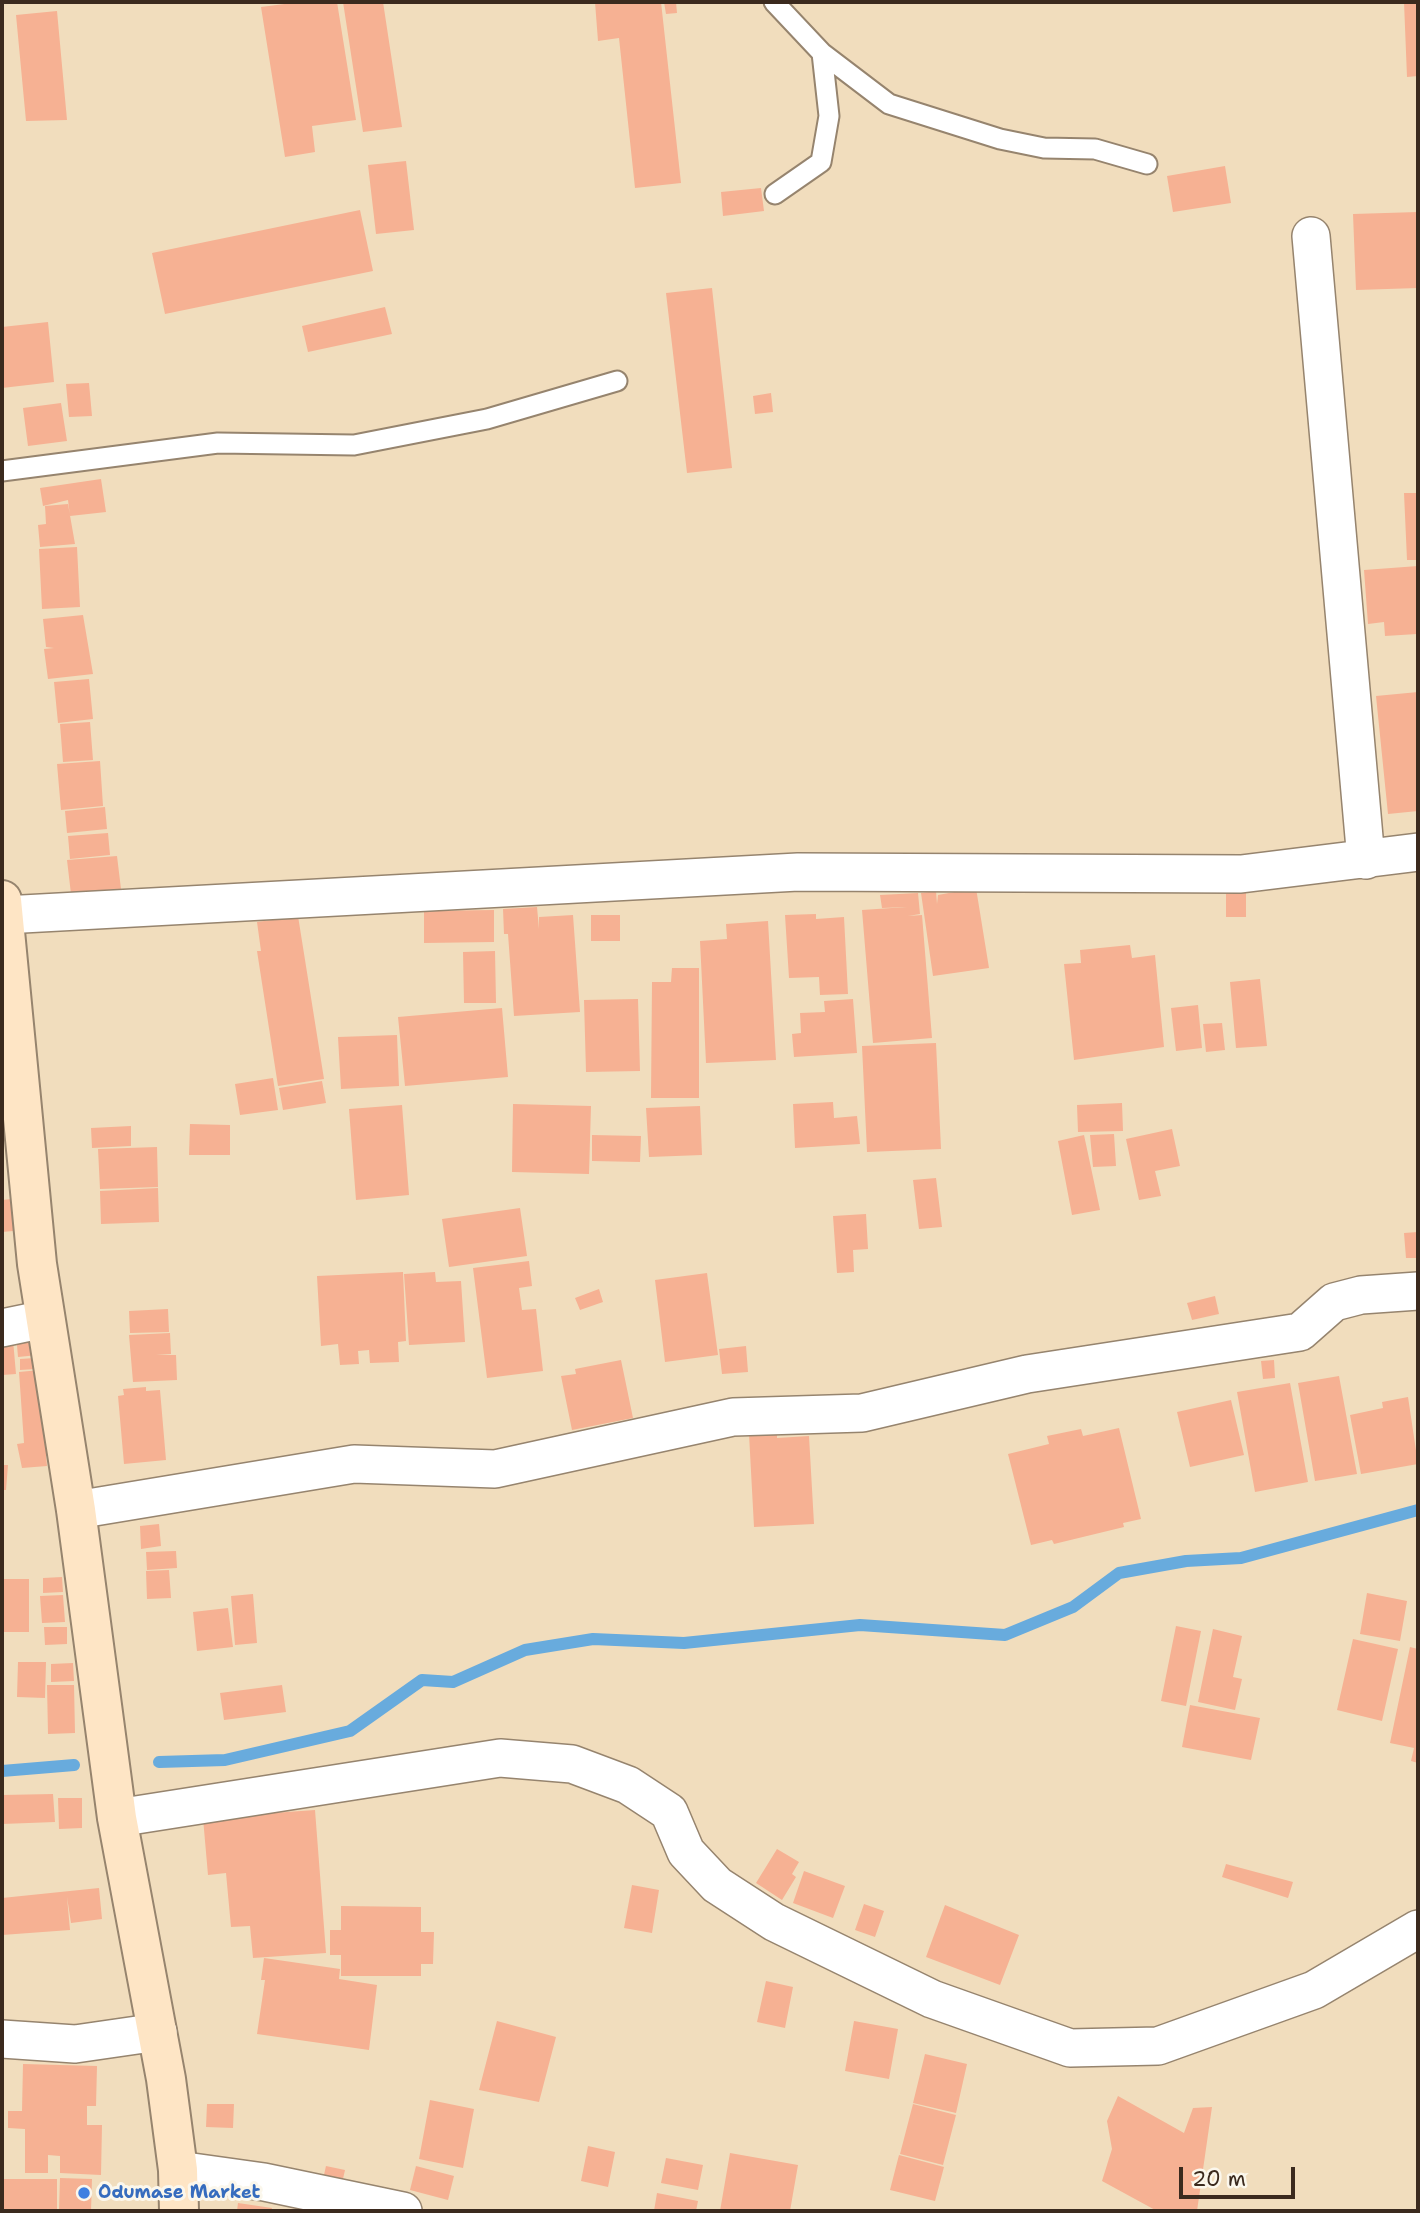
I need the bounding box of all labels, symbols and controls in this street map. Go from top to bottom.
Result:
scale bar [1182,2154,1298,2198]
text: 20 m [1192,2165,1246,2193]
place label: Odumase Market [98,2182,260,2204]
marker: Odumase Market [76,2185,92,2201]

